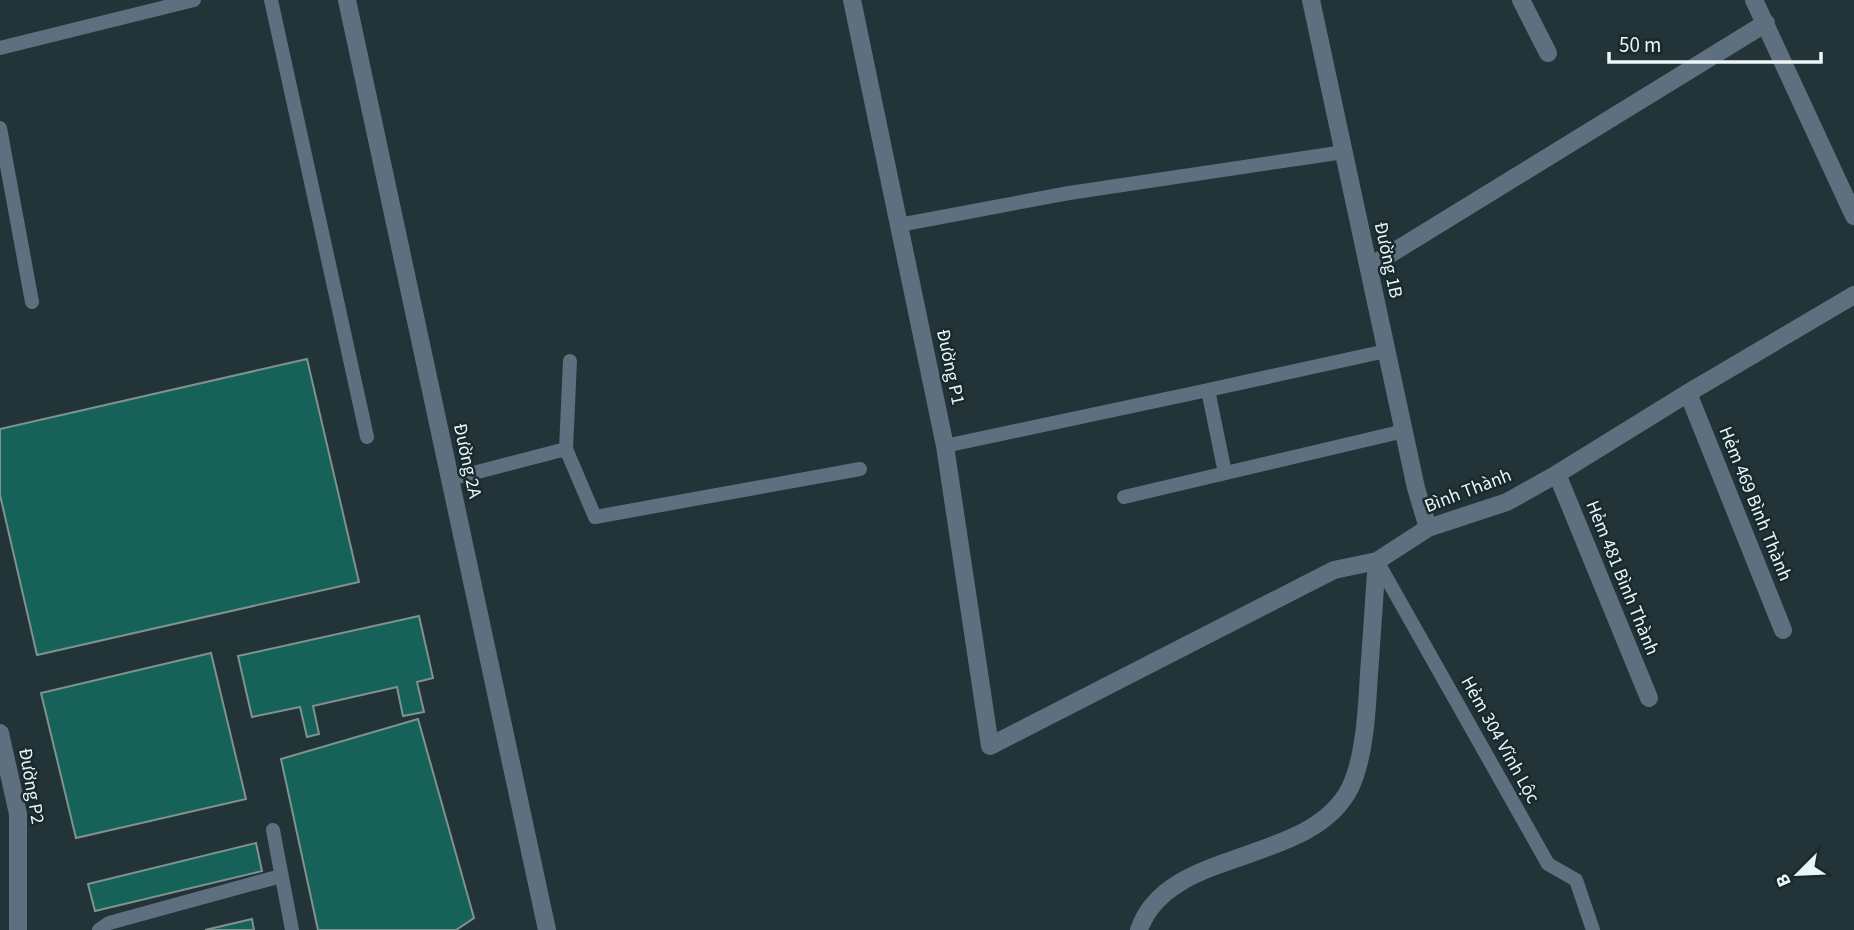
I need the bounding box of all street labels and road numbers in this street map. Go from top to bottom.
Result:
street label: Đường 1B [1367,219,1409,301]
street label: Đường P1 [929,327,971,407]
street label: Đường 2A [446,421,488,502]
street label: Hẻm 469 Bình Thành [1712,423,1798,585]
street label: Bình Thành [1421,462,1515,520]
street label: Hẻm 481 Bình Thành [1579,497,1665,659]
street label: Hẻm 304 Vĩnh Lộc [1454,672,1546,809]
street label: Đường P2 [11,746,51,826]

